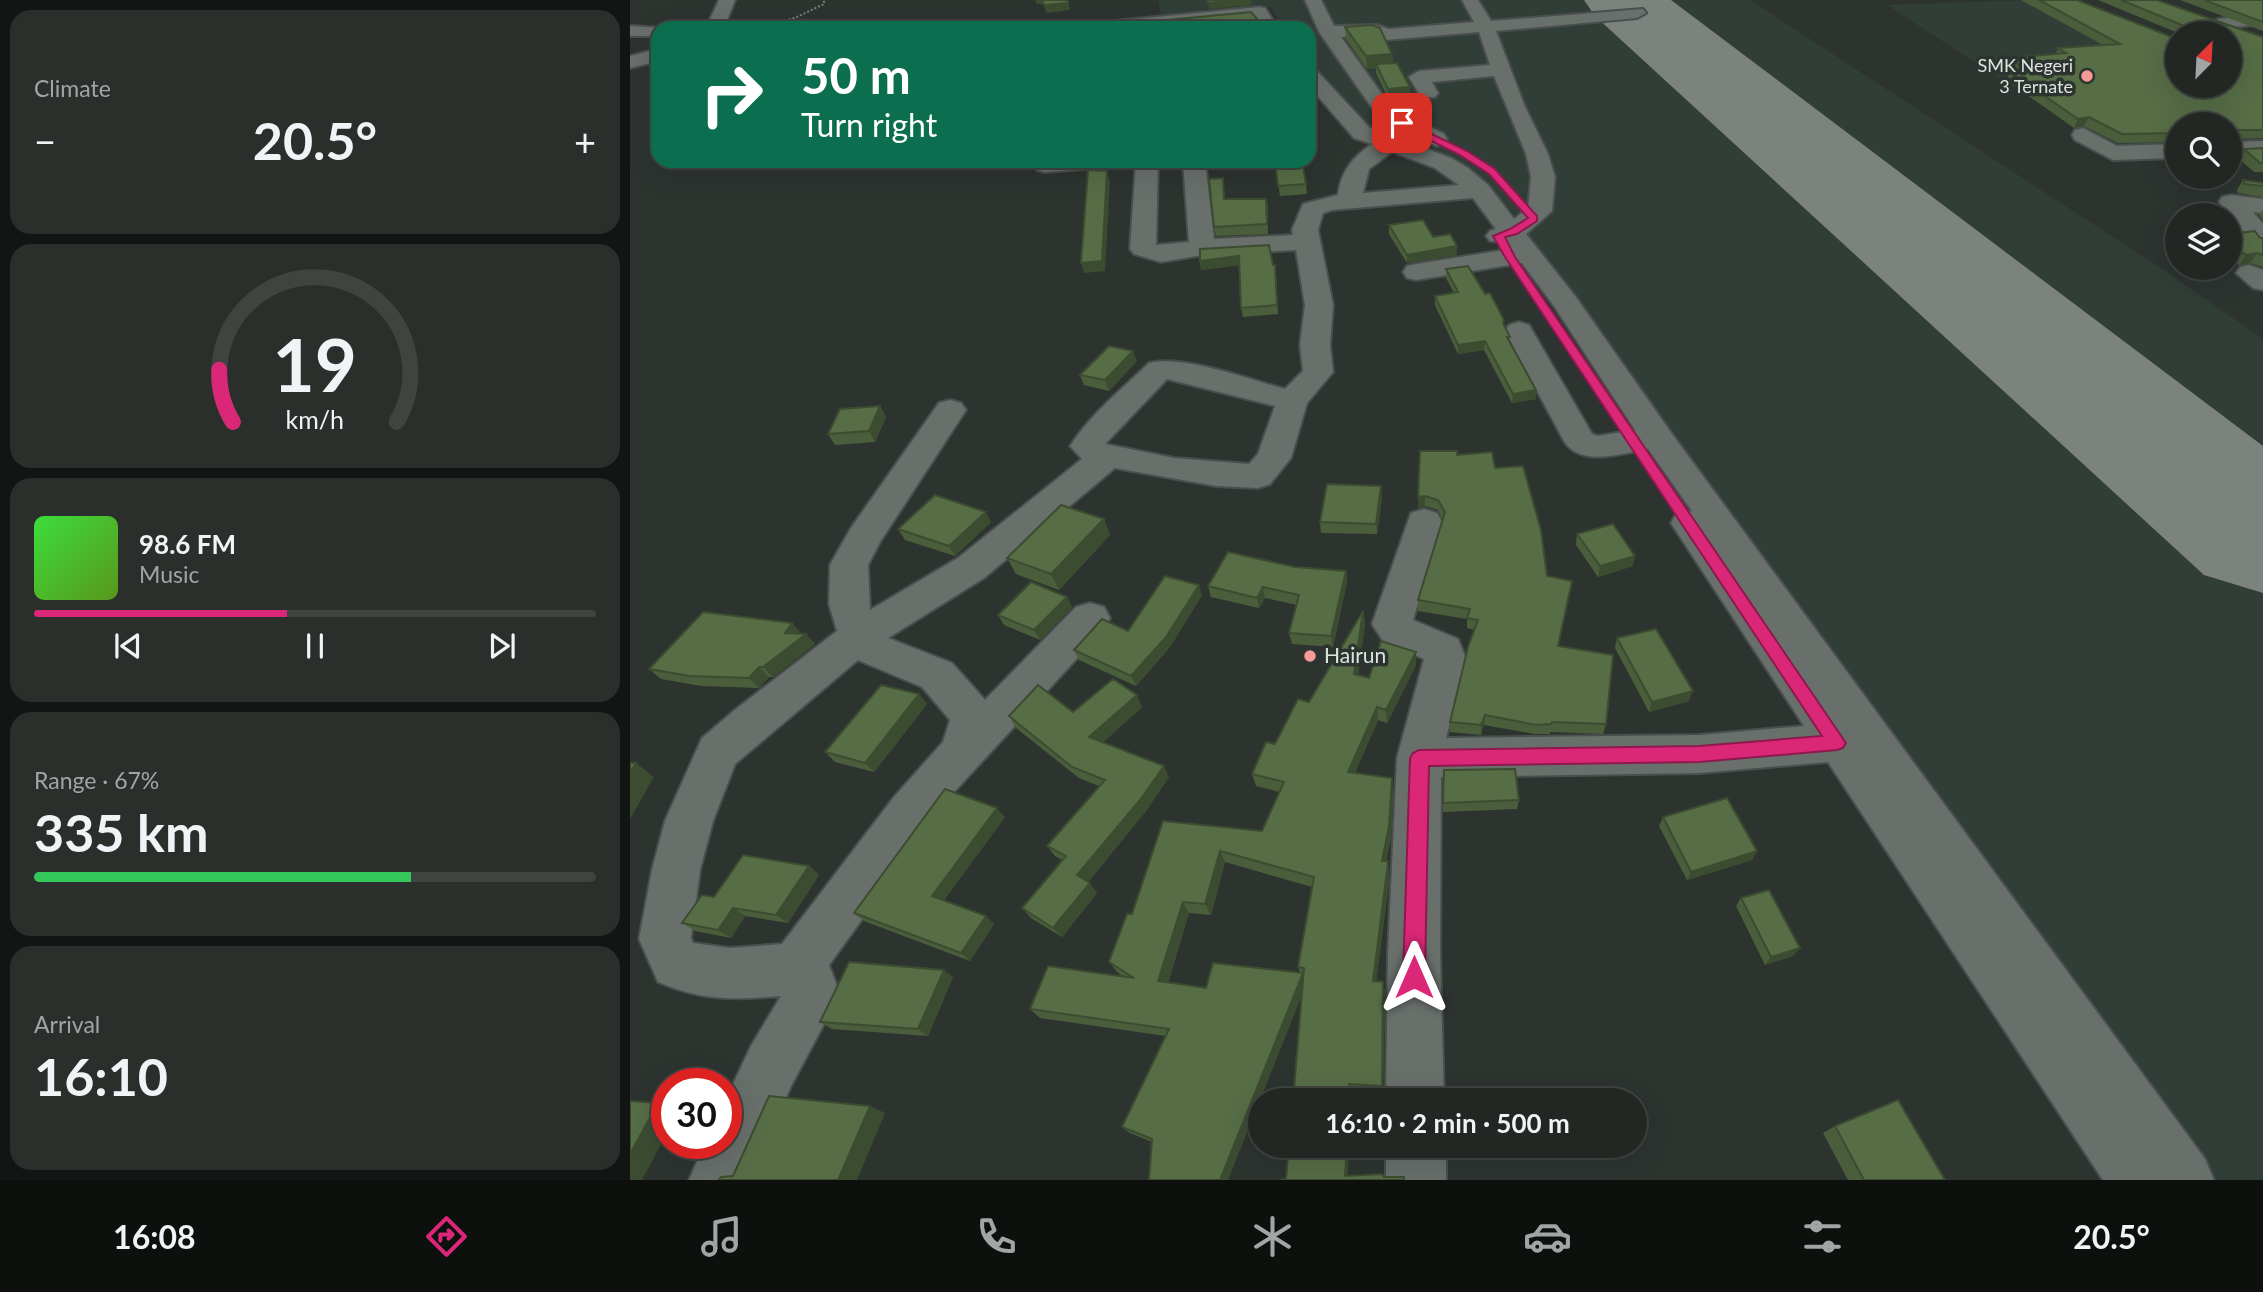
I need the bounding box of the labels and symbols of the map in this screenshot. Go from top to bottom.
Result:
north arrow [2165,21,2242,98]
place label: SMK Negeri 3 Ternate [1977,54,2073,97]
marker: SMK Negeri 3 Ternate [2079,68,2095,84]
pin [1372,93,1432,153]
place label: Hairun [1324,642,1386,667]
marker: Hairun [1302,648,1318,664]
position arrow [1377,940,1451,1014]
speed limit sign: 30 [651,1068,742,1159]

